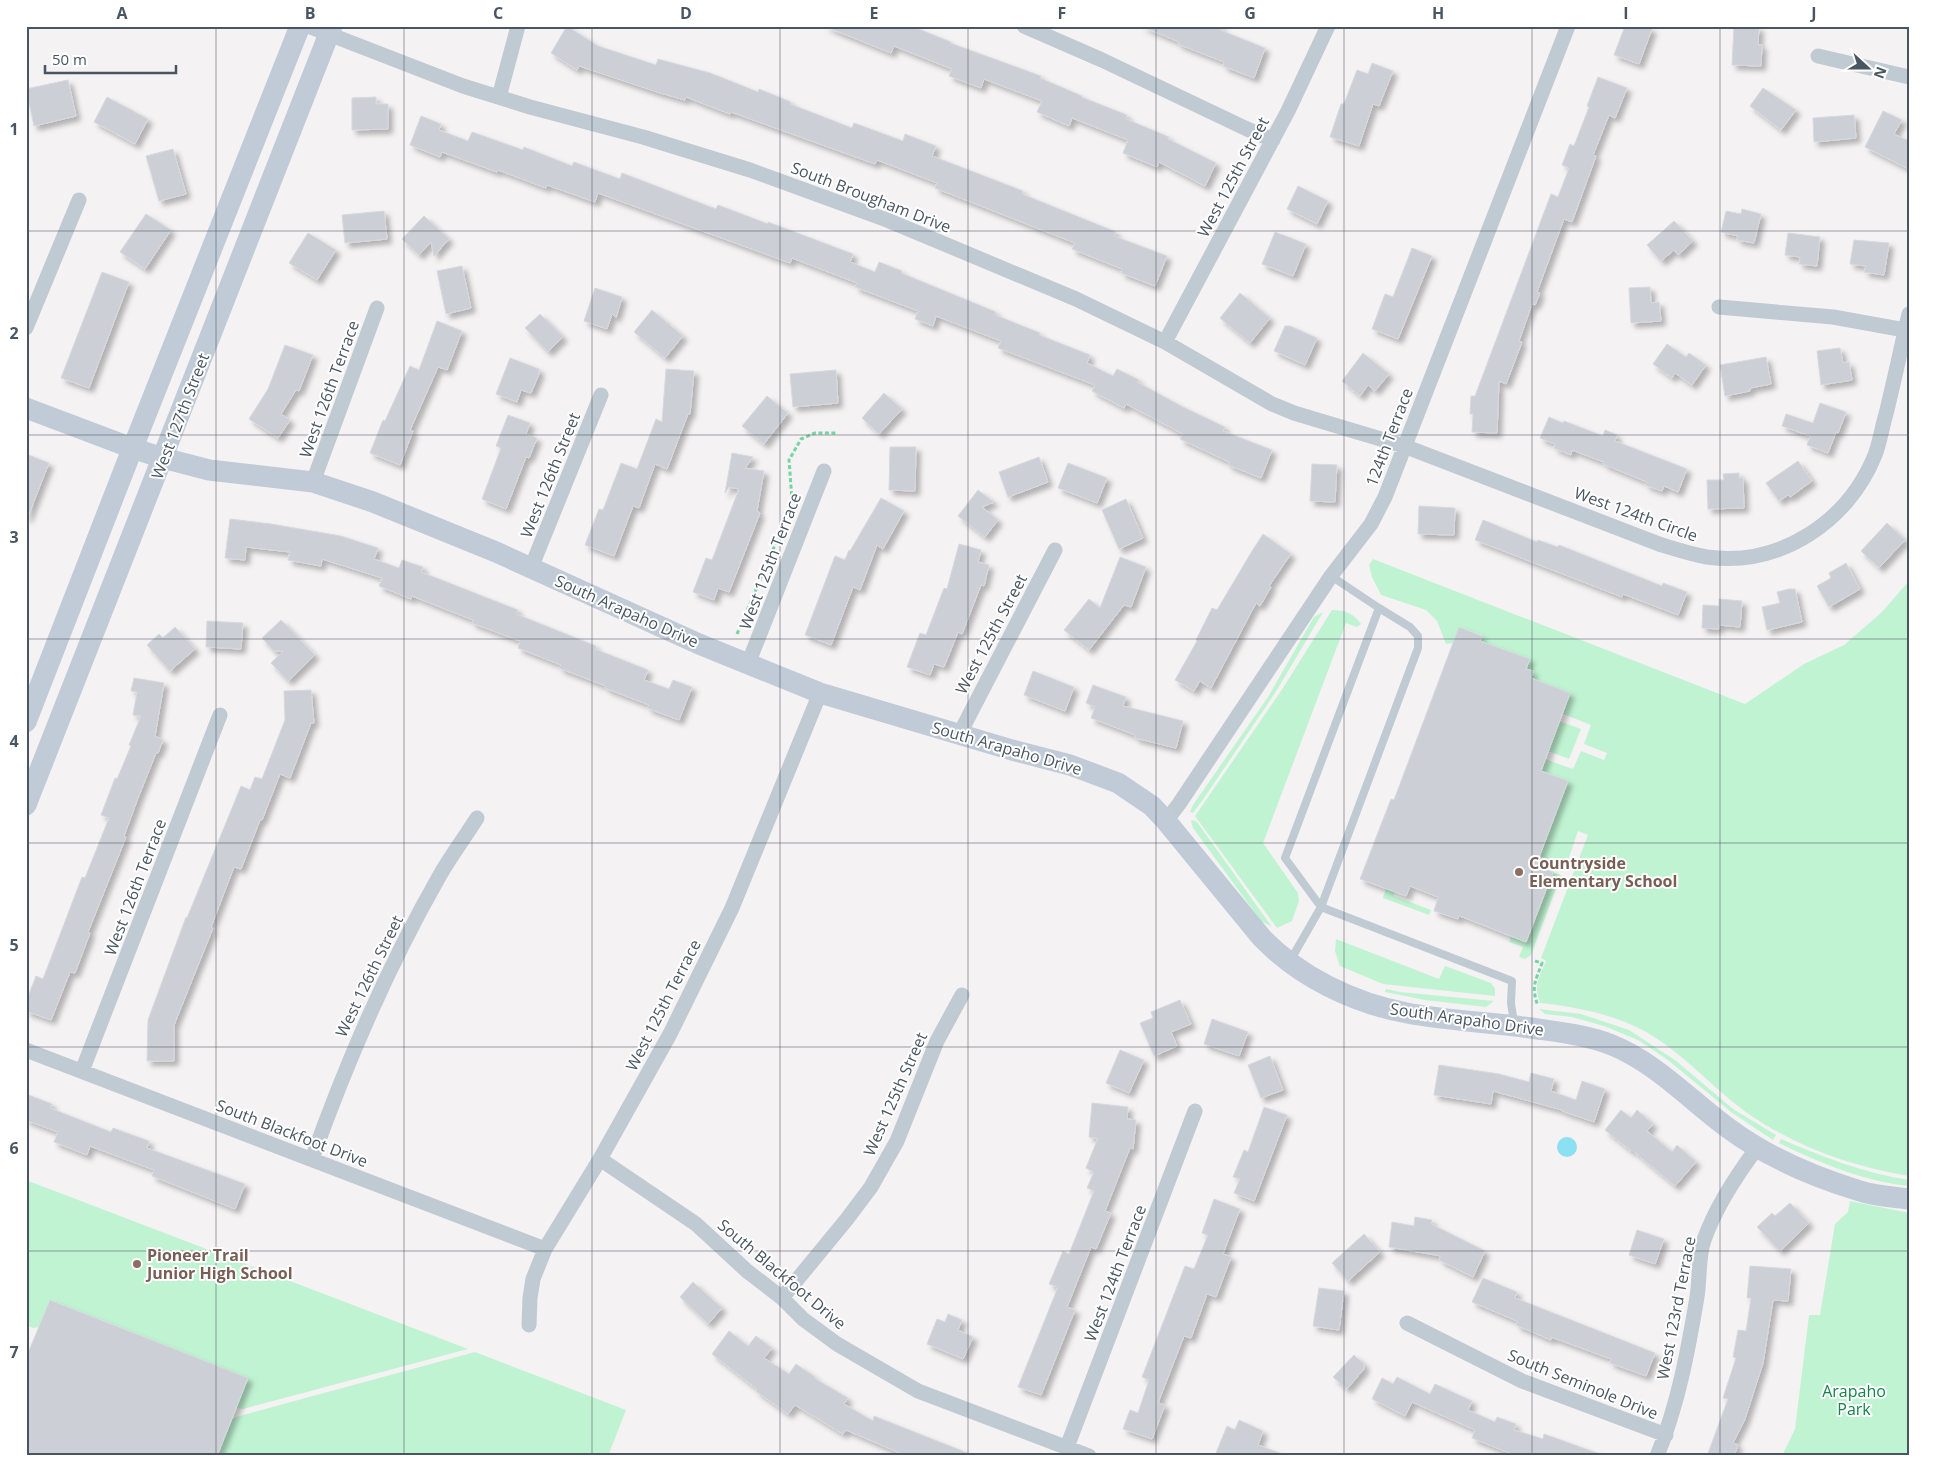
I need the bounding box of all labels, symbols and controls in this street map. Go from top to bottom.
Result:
text: A [116,2,128,24]
text: B [305,2,315,24]
text: C [493,2,503,24]
text: D [680,2,692,24]
text: E [870,2,879,24]
text: F [1058,2,1066,24]
text: G [1244,2,1256,24]
text: H [1432,2,1444,24]
text: I [1623,2,1629,24]
text: J [1809,2,1817,24]
scale bar [45,42,176,74]
north arrow [1842,42,1892,92]
text: 50 m [52,49,87,69]
text: N [1870,64,1892,82]
street label: West 125th Street [1192,113,1274,241]
text: 1 [9,118,19,140]
street label: South Brougham Drive [788,156,954,238]
street label: West 126th Terrace [294,317,364,461]
text: 2 [9,322,19,344]
street label: West 127th Street [146,350,214,482]
street label: 124th Terrace [1360,385,1418,489]
street label: West 126th Street [515,409,585,541]
street label: West 124th Circle [1571,481,1701,547]
street label: West 125th Terrace [734,489,806,633]
text: 3 [9,526,19,548]
street label: South Arapaho Drive [552,569,702,653]
street label: West 125th Street [950,570,1032,698]
street label: South Arapaho Drive [930,716,1084,780]
text: 4 [9,730,19,752]
street label: West 126th Terrace [99,815,171,959]
place label: Countryside Elementary School [1529,852,1677,892]
marker: Countryside Elementary School [1513,866,1525,878]
street label: West 126th Street [330,911,408,1041]
text: 5 [9,934,19,956]
street label: West 125th Terrace [620,935,706,1074]
street label: South Arapaho Drive [1389,997,1545,1041]
street label: West 125th Street [858,1028,932,1159]
street label: South Blackfoot Drive [213,1094,371,1172]
text: 6 [9,1137,19,1159]
street label: West 124th Terrace [1079,1201,1151,1345]
street label: South Blackfoot Drive [713,1214,851,1334]
street label: West 123rd Terrace [1651,1234,1701,1382]
place label: Pioneer Trail Junior High School [145,1244,293,1284]
marker: Pioneer Trail Junior High School [131,1258,143,1270]
text: 7 [9,1341,19,1363]
street label: South Seminole Drive [1505,1344,1661,1424]
park label: Arapaho Park [1822,1380,1886,1420]

